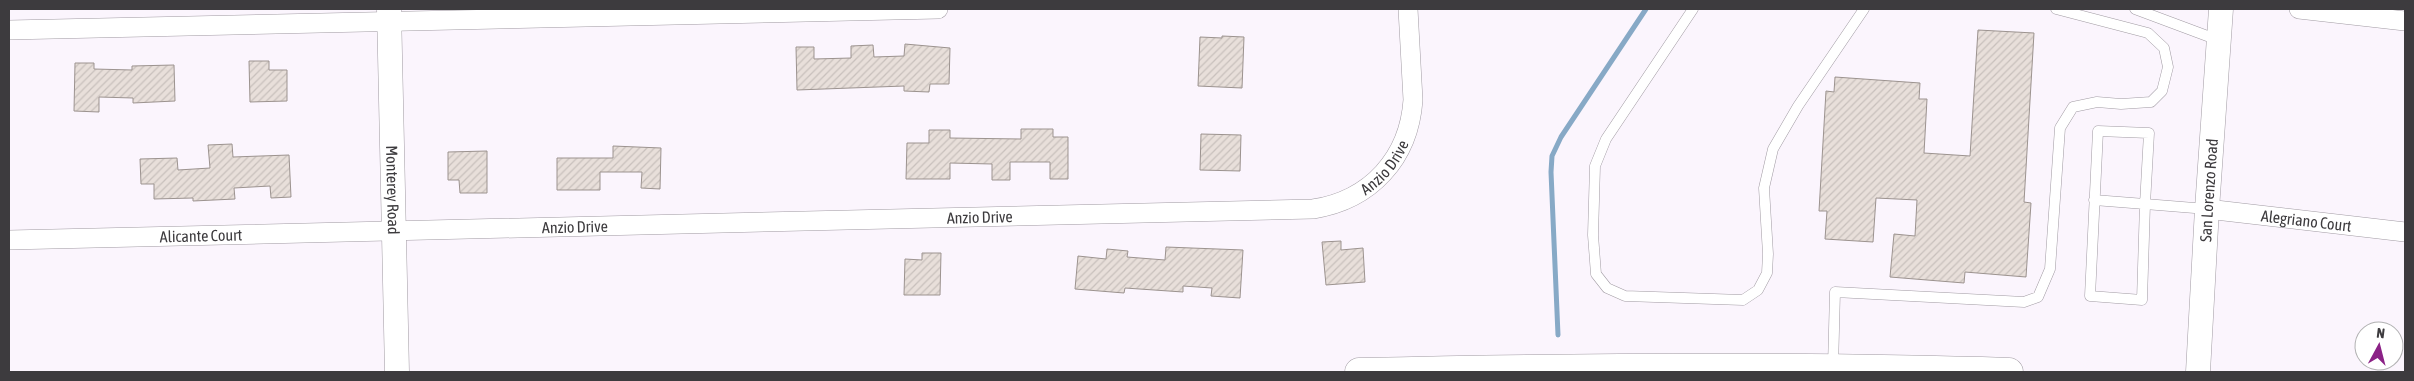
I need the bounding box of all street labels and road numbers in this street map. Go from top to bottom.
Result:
street label: Anzio Drive [1357,137,1412,198]
street label: San Lorenzo Road [2196,138,2221,242]
street label: Monterey Road [383,145,403,235]
street label: Alegriano Court [2260,206,2353,235]
street label: Anzio Drive [947,207,1013,227]
street label: Anzio Drive [542,217,608,236]
street label: Alicante Court [160,225,243,245]

